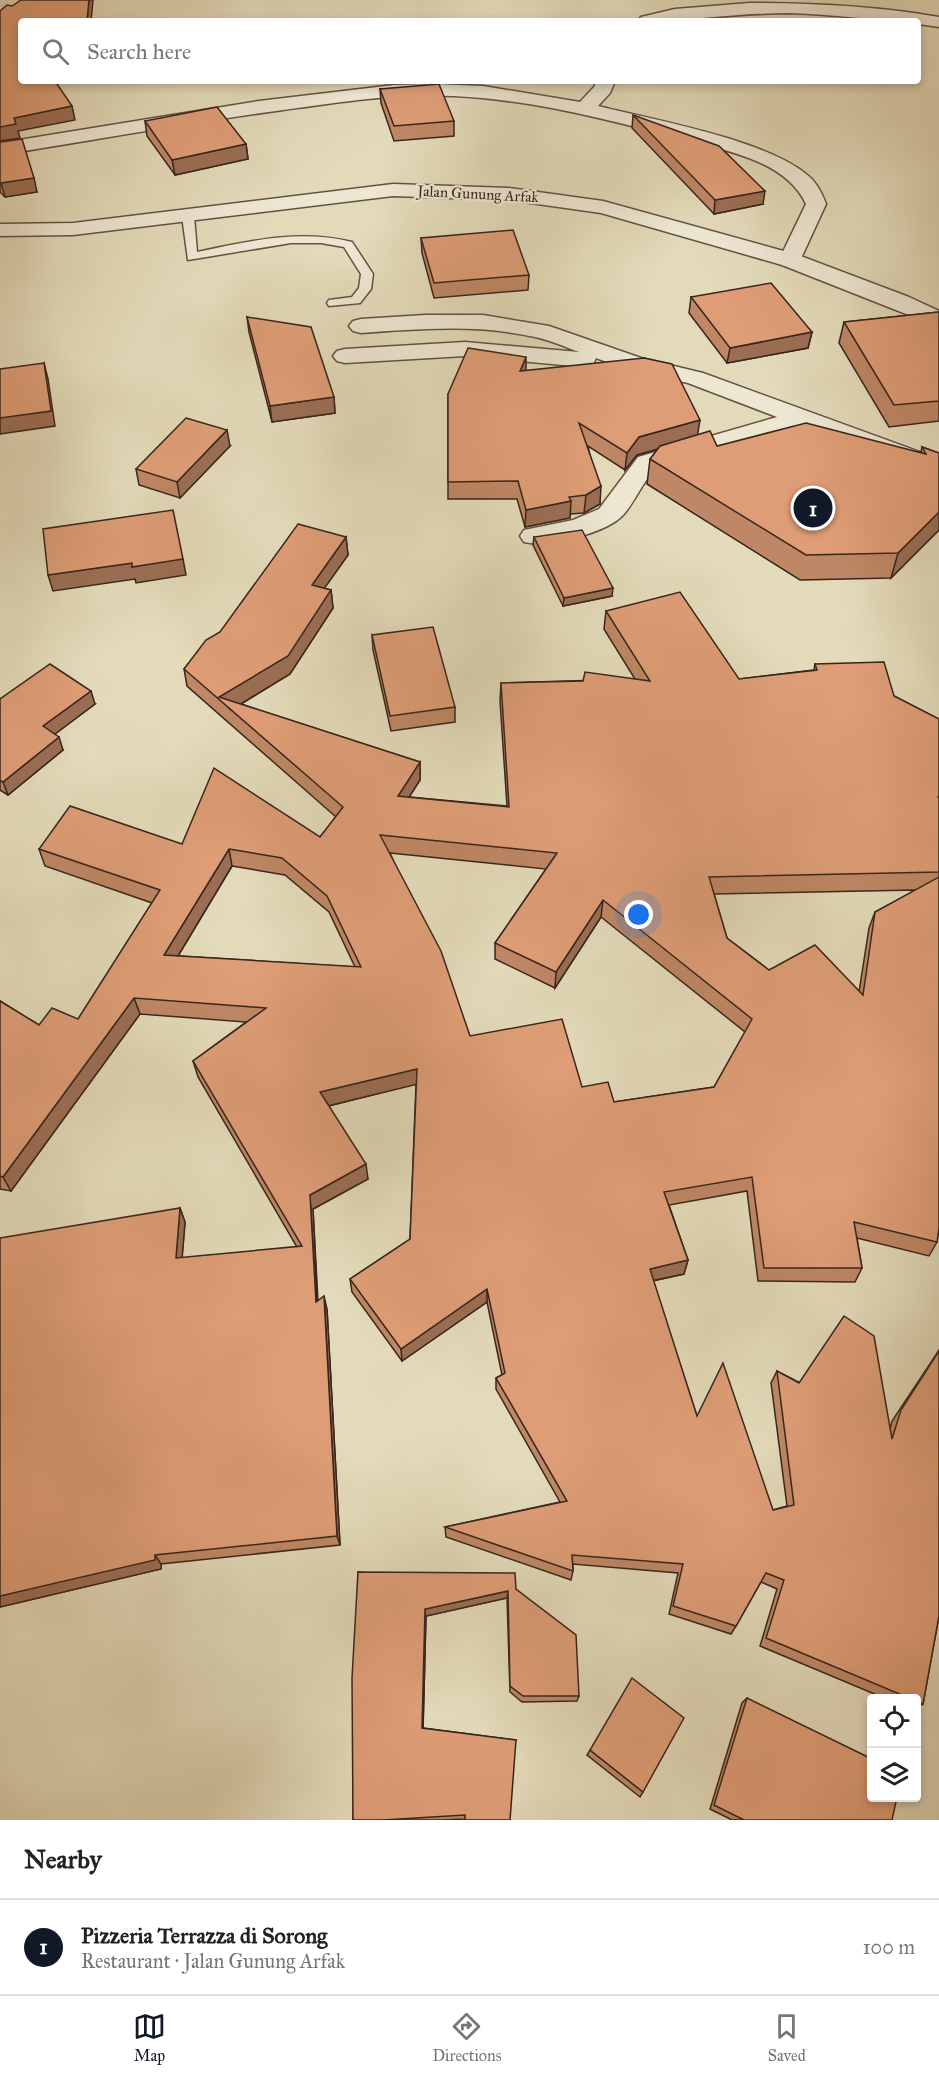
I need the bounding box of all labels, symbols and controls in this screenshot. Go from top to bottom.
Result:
search box [18,18,921,84]
icon: search [39,35,72,68]
text: Search here [87,38,191,65]
street label: Jalan Gunung Arfak [415,182,539,207]
pin: 1 [794,486,832,530]
your location [624,900,653,929]
map controls [867,1694,921,1802]
button: locate [867,1694,921,1748]
button: layers [867,1748,921,1802]
text: Nearby [24,1843,102,1875]
text: Pizzeria Terrazza di Sorong [81,1922,327,1949]
text: 1 [40,1935,47,1959]
text: 100 m [863,1935,915,1959]
text: Restaurant · Jalan Gunung Arfak [81,1949,345,1973]
tab: Map [133,2010,166,2065]
tab: Directions [432,2010,501,2065]
tab: Saved [768,2010,806,2065]

